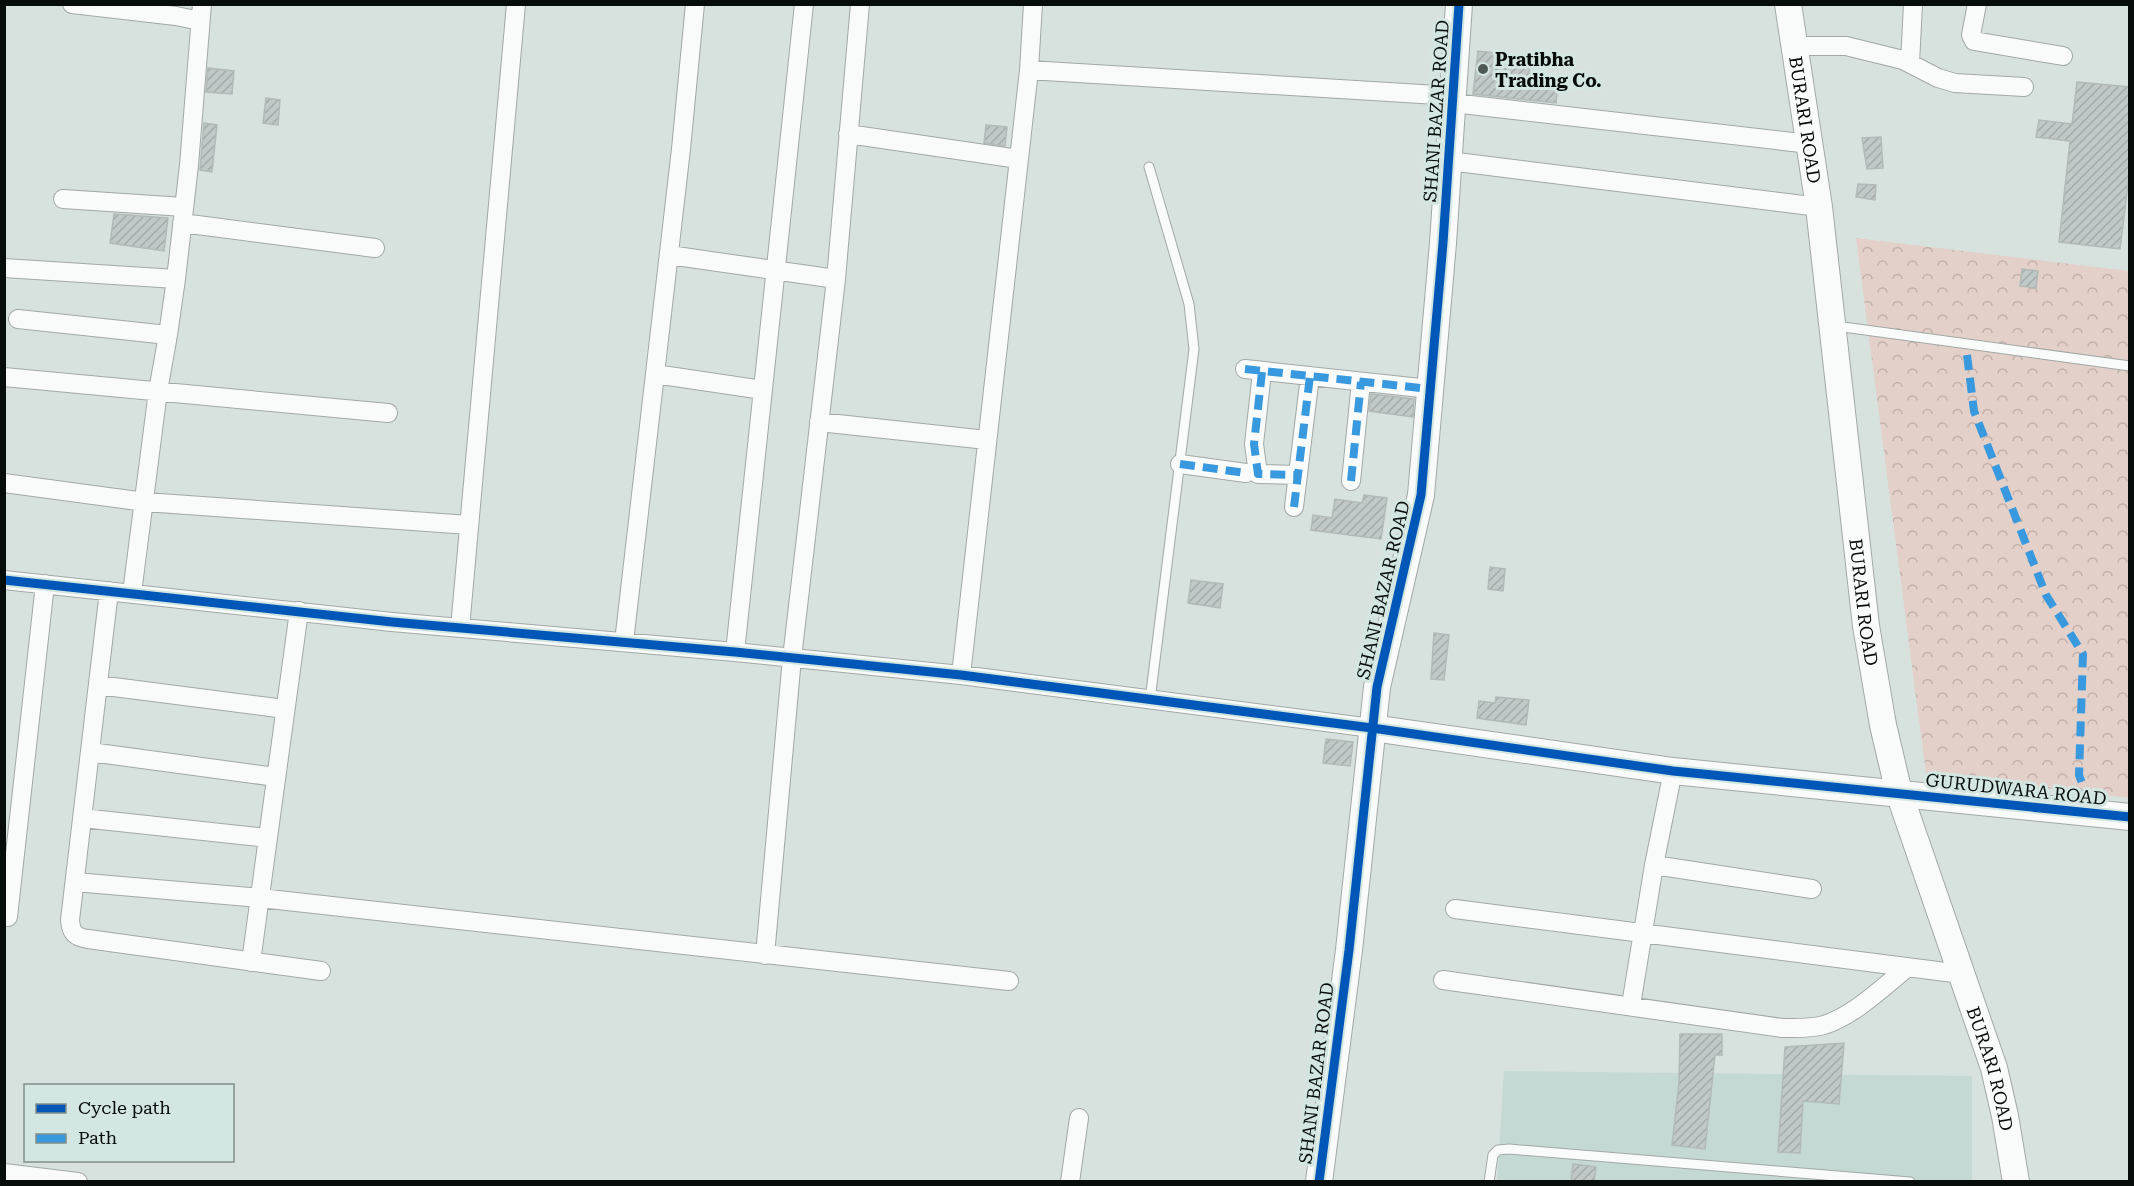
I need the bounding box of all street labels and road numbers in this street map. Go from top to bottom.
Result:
street label: SHANI BAZAR ROAD [1419,19,1453,203]
street label: BURARI ROAD [1786,55,1826,185]
street label: SHANI BAZAR ROAD [1352,499,1414,681]
street label: BURARI ROAD [1846,537,1883,667]
street label: GURUDWARA ROAD [1924,769,2108,809]
street label: SHANI BAZAR ROAD [1294,981,1338,1165]
street label: BURARI ROAD [1963,1004,2018,1132]

